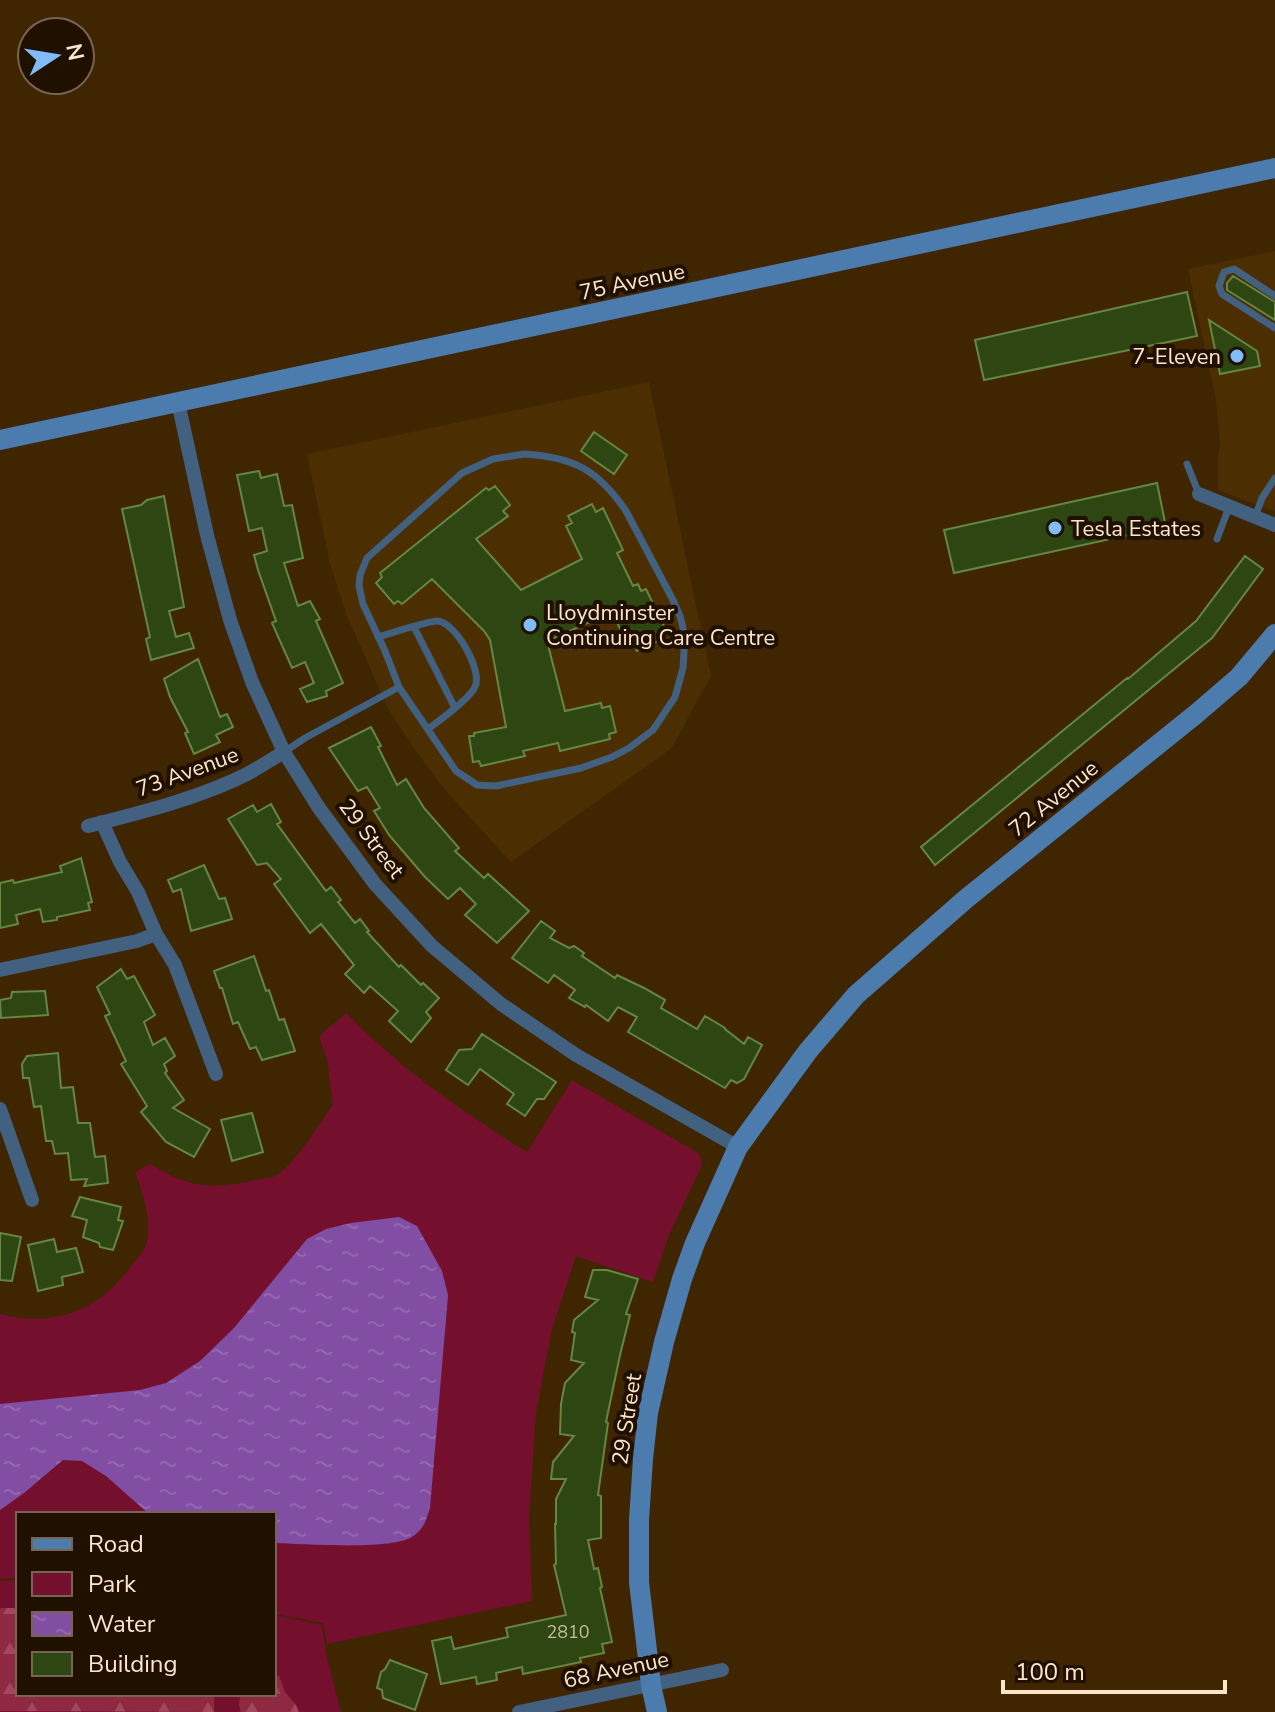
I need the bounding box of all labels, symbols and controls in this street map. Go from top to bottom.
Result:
north arrow [16,16,96,96]
text: N [58,41,91,63]
street label: 75 Avenue [577,256,688,308]
place label: 7-Eleven [1132,342,1221,372]
marker: 7-Eleven [1228,347,1246,365]
place label: Tesla Estates [1071,514,1201,544]
marker: Tesla Estates [1046,519,1064,537]
place label: Lloydminster Continuing Care Centre [546,598,775,653]
marker: Lloydminster Continuing Care Centre [521,616,539,634]
street label: 73 Avenue [132,740,243,804]
street label: 72 Avenue [1003,753,1105,844]
street label: 29 Street [332,793,411,885]
street label: 29 Street [605,1371,649,1467]
legend [16,1512,276,1696]
text: Road [88,1528,144,1560]
text: Park [88,1568,137,1600]
text: Water [88,1608,156,1640]
house number: 2810 [546,1620,590,1644]
street label: 68 Avenue [561,1644,672,1696]
scale bar [1003,1644,1225,1694]
text: Building [88,1648,178,1680]
text: 100 m [1015,1656,1085,1688]

